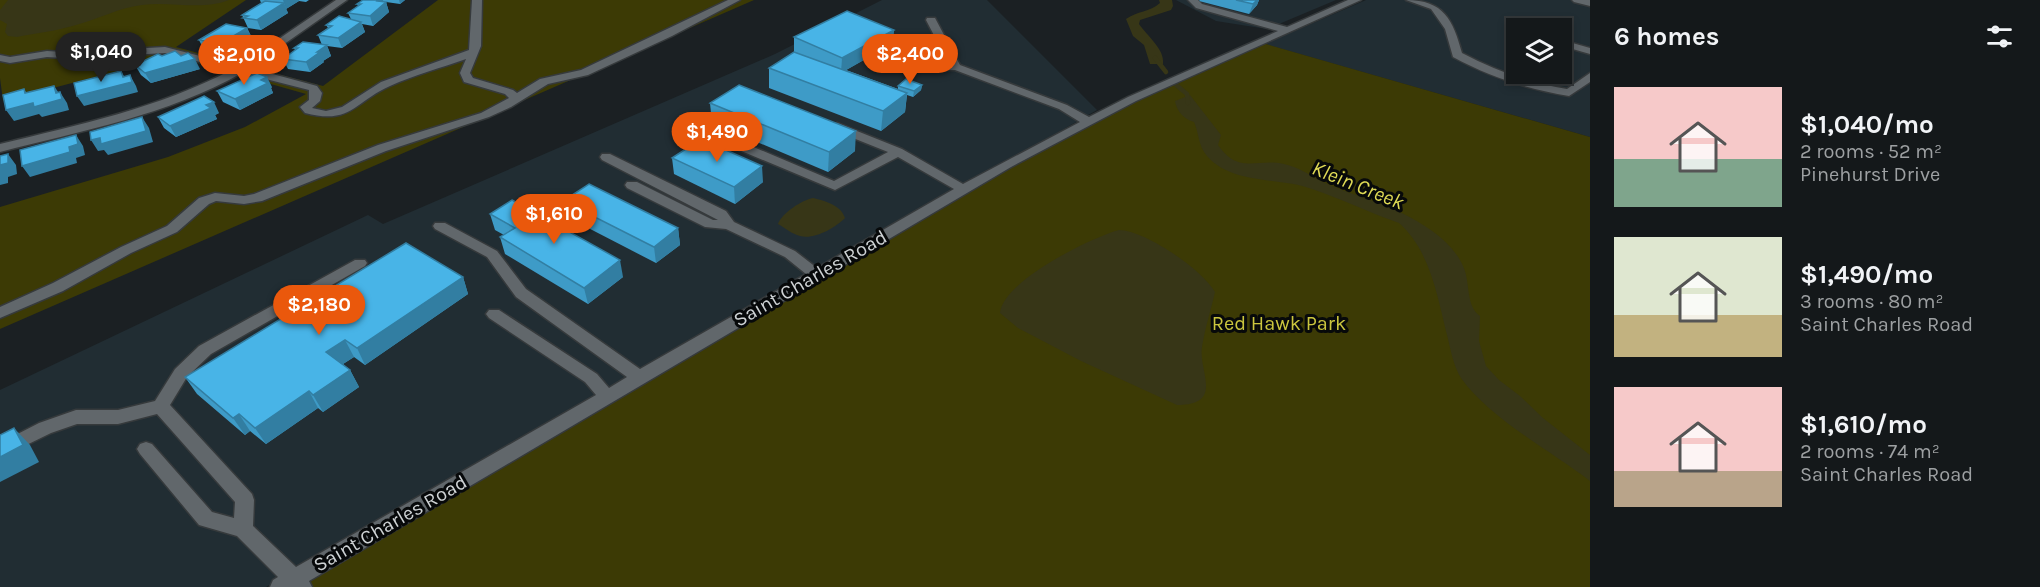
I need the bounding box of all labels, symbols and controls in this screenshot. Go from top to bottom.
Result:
map controls [1506,18,1572,84]
button: layers [1506,18,1572,84]
icon: filters [1983,20,2016,53]
text: 6 homes [1614,21,1719,52]
pin: $1,040 [52,32,150,83]
pin: $2,400 [861,34,959,85]
pin: $2,010 [195,35,293,86]
text: $1,040 [69,40,133,63]
text: $2,400 [876,42,944,65]
text: $2,010 [212,43,276,66]
text: $1,040/mo [1800,109,1934,140]
icon: home [1662,111,1734,183]
pin: $1,490 [668,112,766,163]
text: $1,490 [686,120,748,143]
text: 2 rooms · 52 m² [1800,140,1942,163]
water label: Klein Creek [1309,156,1408,214]
text: Pinehurst Drive [1800,163,1940,186]
pin: $1,610 [505,194,603,245]
text: $1,610 [525,202,583,225]
street label: Saint Charles Road [730,225,891,332]
text: $1,490/mo [1800,259,1933,290]
icon: home [1662,261,1734,333]
pin: $2,180 [270,285,368,336]
text: 3 rooms · 80 m² [1800,290,1944,313]
text: $2,180 [287,293,351,316]
park label: Red Hawk Park [1212,312,1346,335]
text: Saint Charles Road [1800,313,1973,336]
text: $1,610/mo [1800,409,1927,440]
icon: home [1662,411,1734,483]
text: 2 rooms · 74 m² [1800,440,1940,463]
text: Saint Charles Road [1800,463,1973,486]
street label: Saint Charles Road [310,470,471,577]

